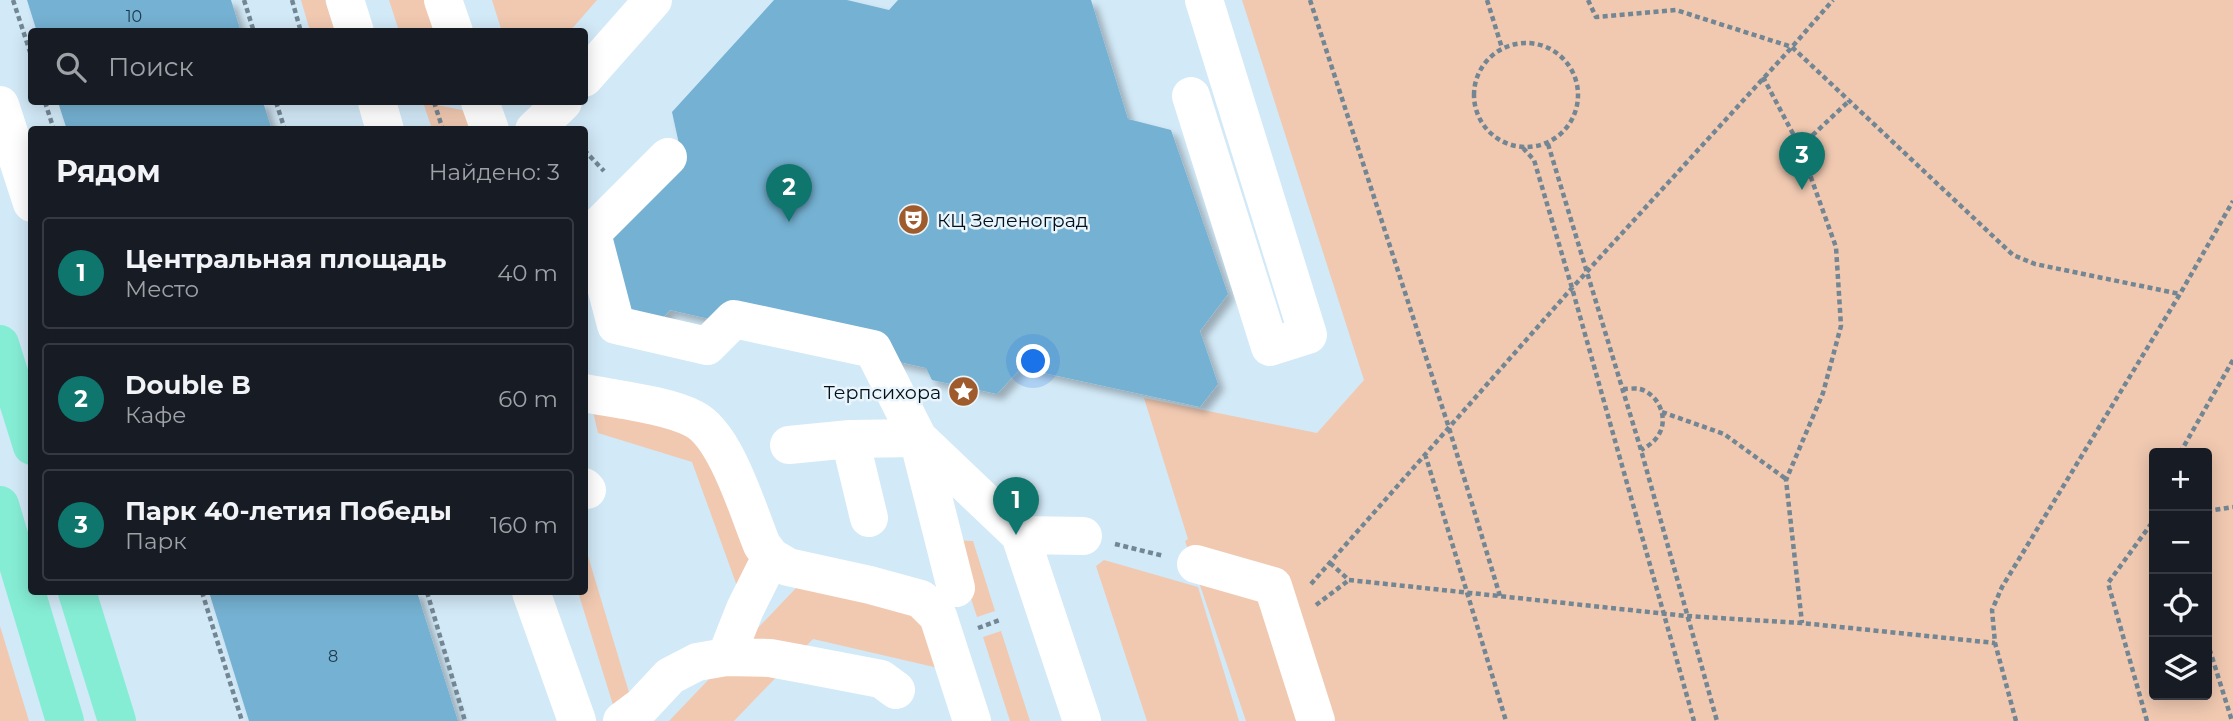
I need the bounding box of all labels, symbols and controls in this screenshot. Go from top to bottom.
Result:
house number: 10 [126,7,142,26]
search box [28,28,588,105]
icon: search [52,48,90,86]
text: Поиск [108,51,194,83]
pin: 3 [1779,132,1825,190]
text: Рядом [56,153,161,190]
text: Найдено: 3 [429,158,560,186]
pin: 2 [766,164,812,222]
theatre icon: КЦ Зеленоград [897,203,931,237]
place label: КЦ Зеленоград [937,209,1088,232]
text: Центральная площадь [125,243,446,275]
text: 1 [76,259,86,287]
text: 40 m [497,259,558,287]
text: Место [125,275,199,303]
your location [1016,344,1050,378]
text: Double B [125,369,251,401]
place icon: Терпсихора [947,375,981,409]
place label: Терпсихора [824,381,941,404]
text: 2 [74,385,88,413]
text: 60 m [498,385,558,413]
text: Кафе [125,401,186,429]
map controls [2149,448,2212,700]
button: + [2149,448,2212,511]
pin: 1 [993,477,1039,535]
text: Парк 40-летия Победы [125,495,452,527]
text: 3 [74,511,88,539]
text: 160 m [490,511,558,539]
button: − [2149,511,2212,574]
text: Парк [125,527,187,555]
button: locate [2149,574,2212,637]
button: layers [2149,637,2212,700]
house number: 8 [328,647,338,666]

